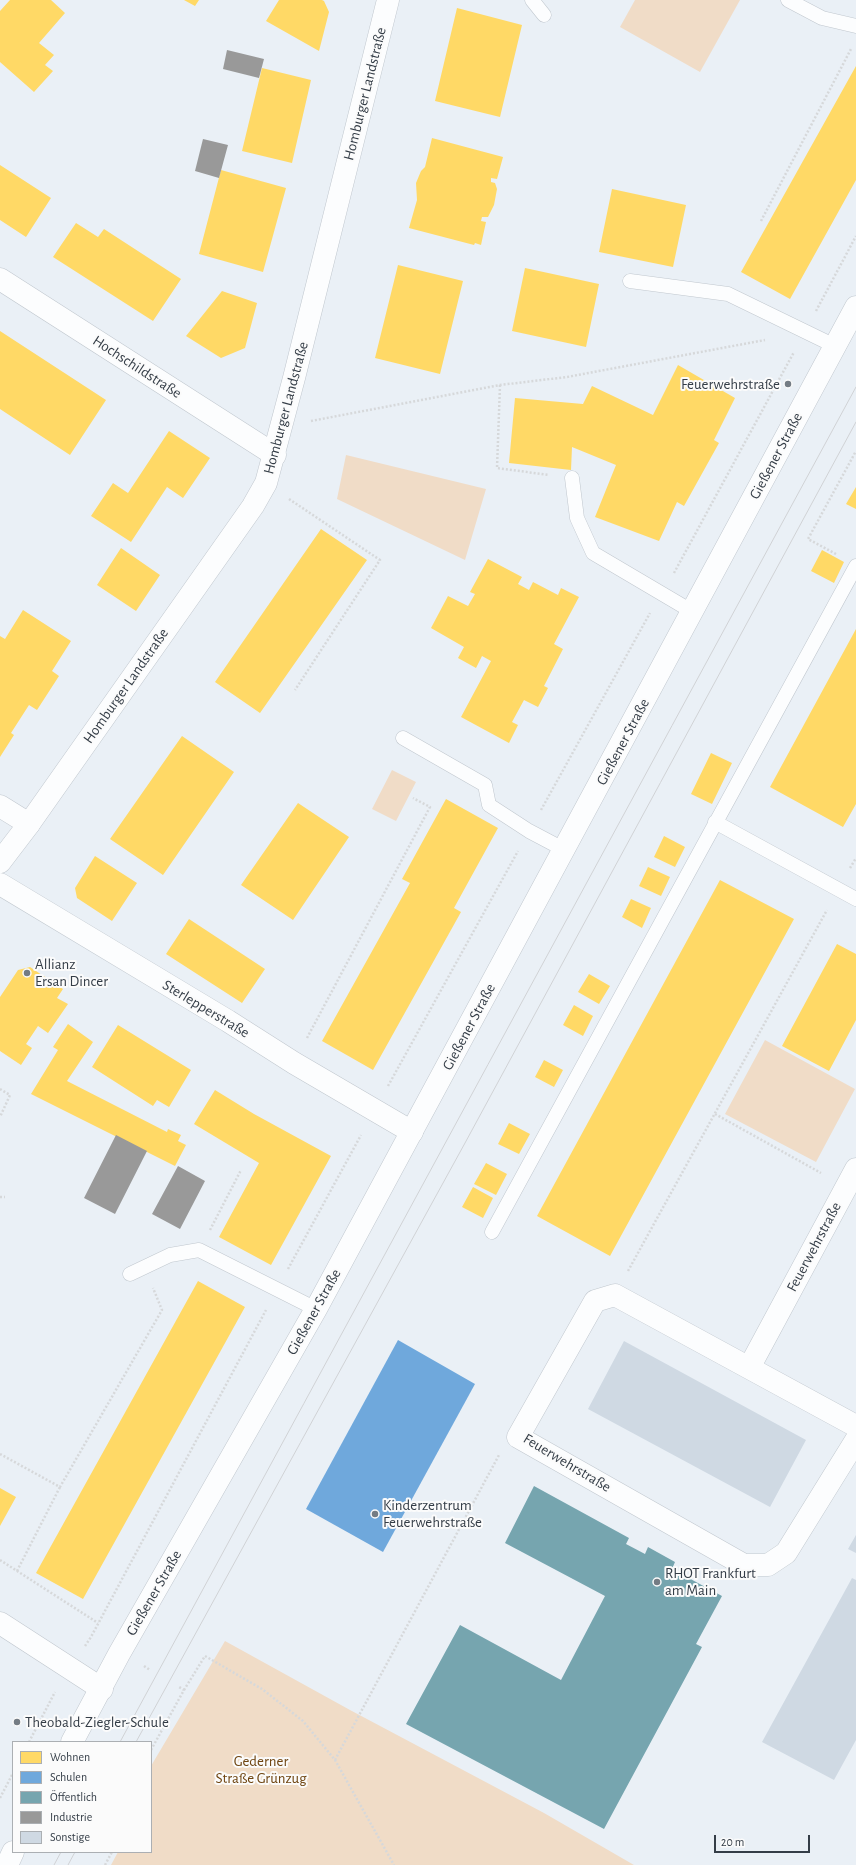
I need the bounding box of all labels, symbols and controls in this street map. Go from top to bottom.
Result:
street label: Homburger Landstraße [340,26,390,162]
street label: Hochschildstraße [89,332,185,402]
street label: Homburger Landstraße [260,340,312,476]
place label: Feuerwehrstraße [681,375,780,393]
marker: Feuerwehrstraße [783,379,793,389]
street label: Gießener Straße [746,410,806,502]
street label: Homburger Landstraße [79,625,173,747]
street label: Gießener Straße [593,696,653,788]
place label: Allianz Ersan Dincer [35,955,108,990]
marker: Allianz Ersan Dincer [22,968,32,978]
street label: Sterlepperstraße [159,976,253,1042]
street label: Gießener Straße [439,981,499,1073]
street label: Feuerwehrstraße [783,1199,845,1295]
street label: Gießener Straße [283,1266,345,1358]
street label: Feuerwehrstraße [520,1430,614,1496]
place label: Kinderzentrum Feuerwehrstraße [383,1496,482,1531]
marker: Kinderzentrum Feuerwehrstraße [370,1509,380,1519]
street label: Gießener Straße [122,1547,186,1639]
place label: RHOT Frankfurt am Main [665,1564,756,1599]
marker: RHOT Frankfurt am Main [652,1577,662,1587]
place label: Theobald-Ziegler-Schule [25,1713,169,1731]
marker: Theobald-Ziegler-Schule [12,1717,22,1727]
legend [12,1741,152,1853]
text: Wohnen [50,1751,90,1763]
park label: Gederner Straße Grünzug [215,1752,307,1787]
text: Schulen [50,1771,87,1783]
text: Öffentlich [50,1791,97,1803]
text: Industrie [50,1811,92,1823]
scale bar [716,1827,812,1853]
text: Sonstige [50,1831,90,1843]
text: 20 m [721,1836,744,1848]

